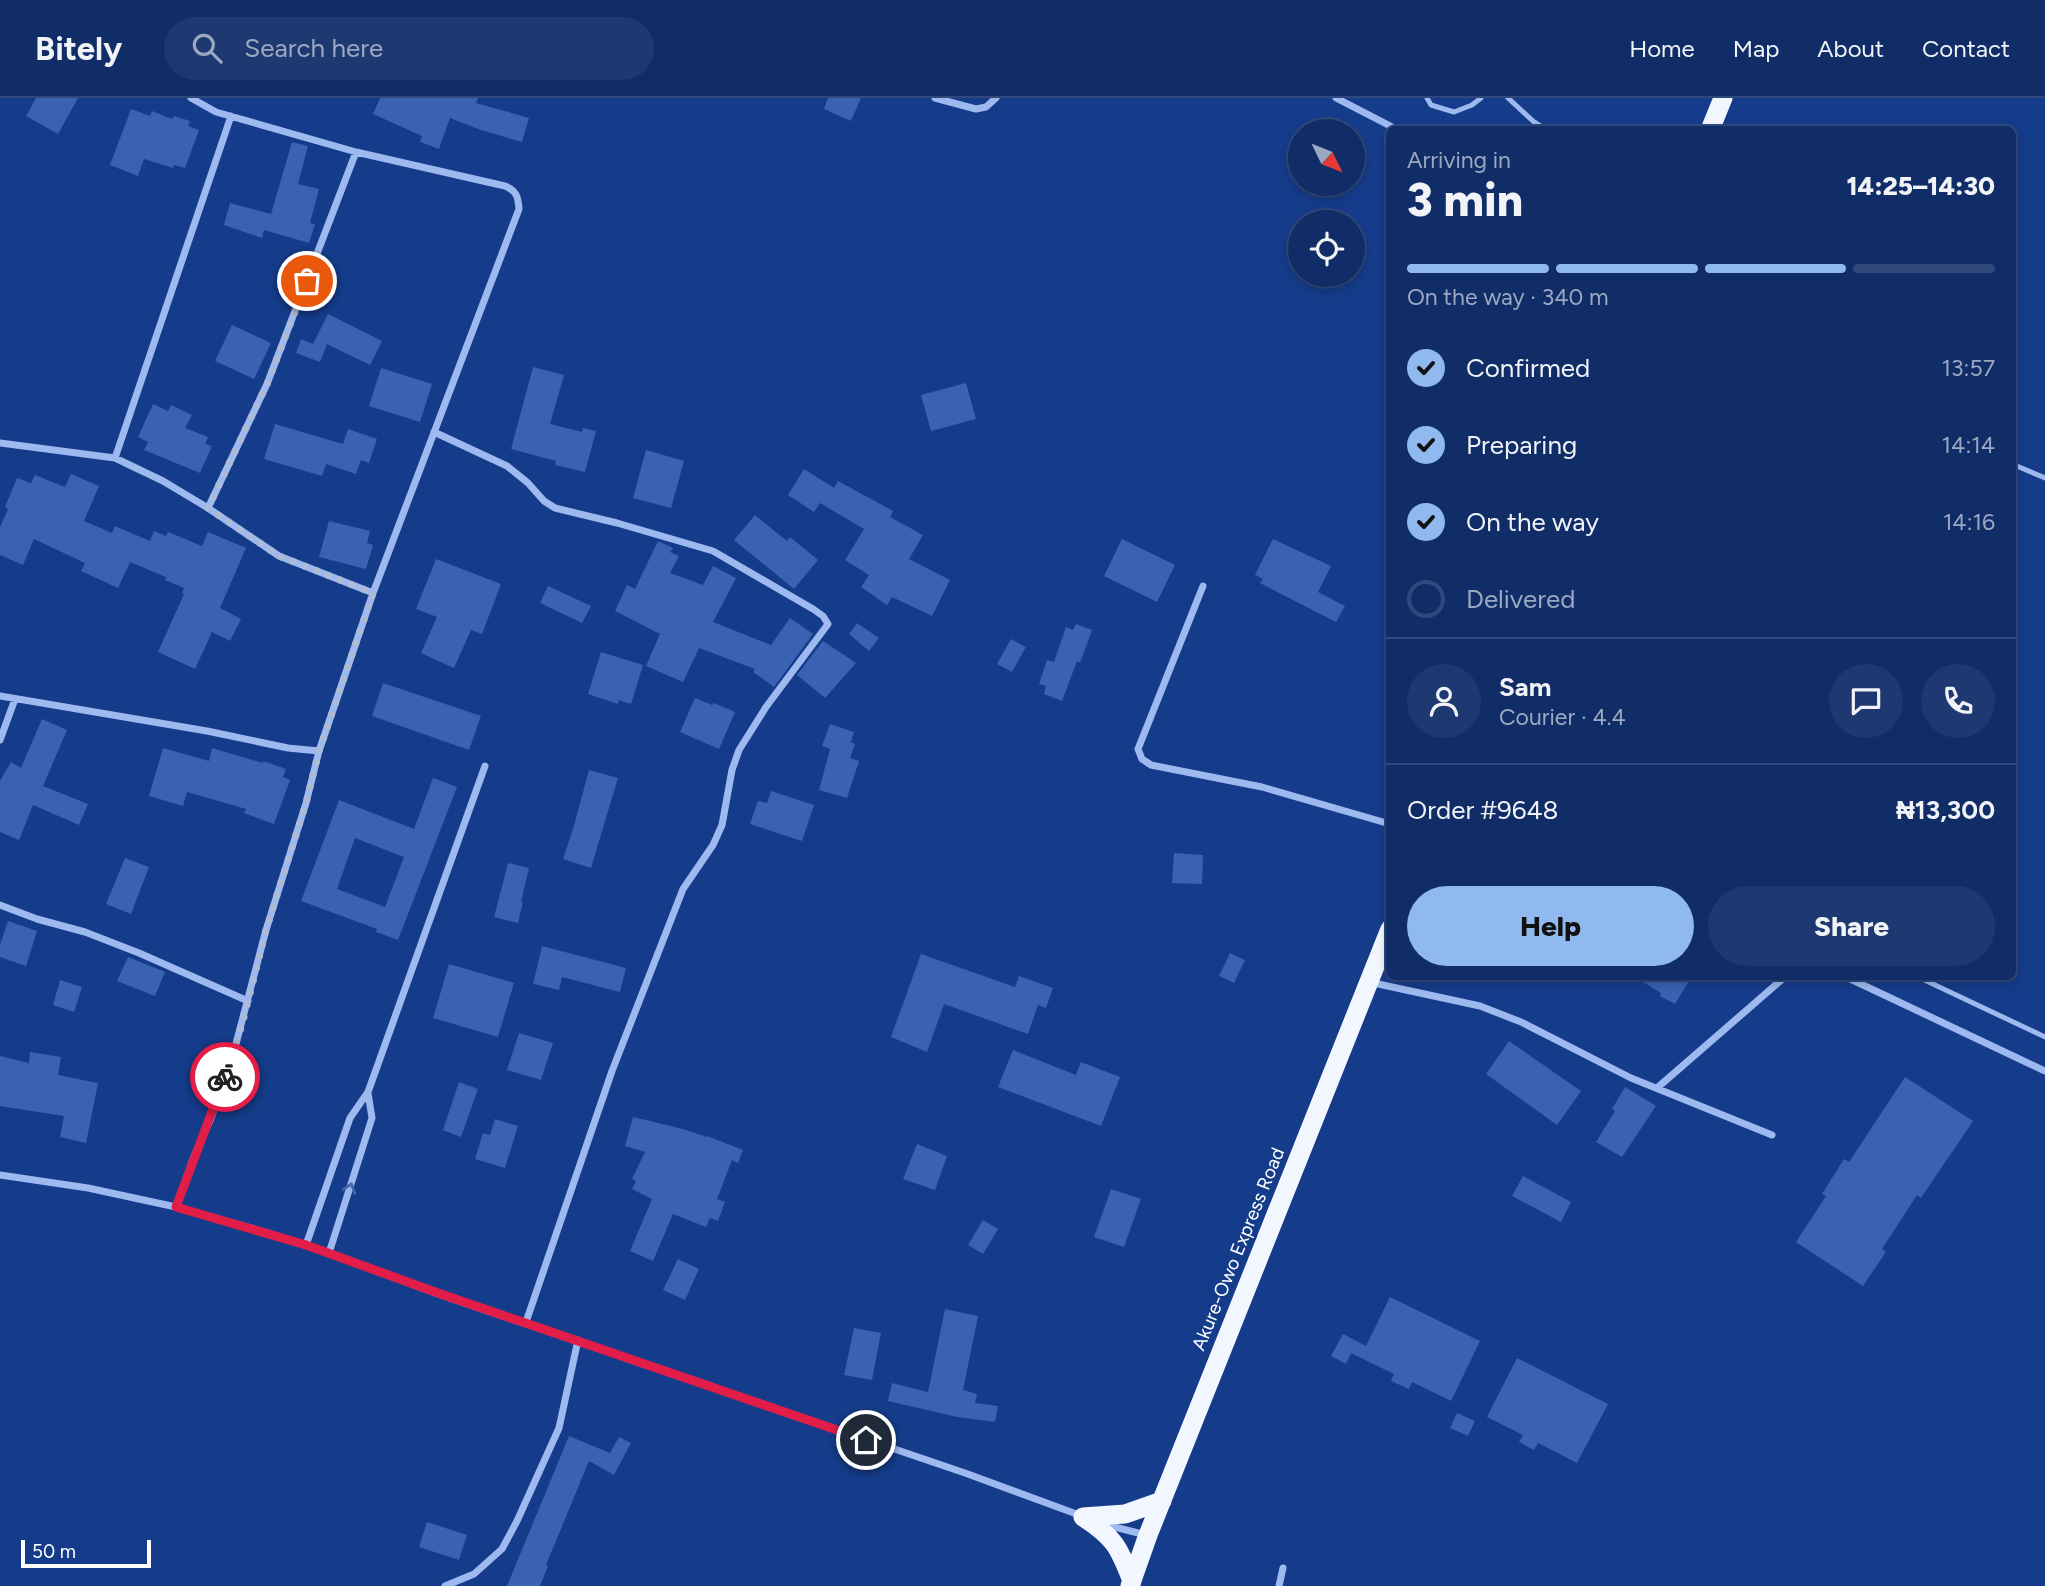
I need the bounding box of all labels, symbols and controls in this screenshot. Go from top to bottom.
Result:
search box [164,17,654,80]
text: Bitely [35,29,122,68]
icon: search [188,29,226,67]
text: Search here [244,32,383,64]
text: Home [1629,34,1695,63]
text: Map [1733,34,1779,63]
text: About [1817,34,1884,63]
text: Contact [1922,34,2010,63]
north arrow [1288,119,1365,196]
map controls [1288,119,1365,287]
text: Arriving in [1407,146,1511,174]
text: 14:25–14:30 [1846,170,1995,202]
text: 3 min [1407,172,1523,228]
button: locate [1288,210,1365,287]
pin [277,251,337,311]
icon: bag [288,262,326,300]
text: On the way · 340 m [1407,283,1609,311]
icon: check [1407,349,1445,387]
text: Confirmed [1466,352,1590,384]
text: 13:57 [1942,354,1995,382]
icon: check [1407,426,1445,464]
text: Preparing [1466,429,1577,461]
text: 14:14 [1942,431,1995,459]
icon: check [1407,503,1445,541]
text: On the way [1466,506,1599,538]
text: 14:16 [1943,508,1995,536]
text: Delivered [1466,583,1575,615]
button: person [1407,664,1481,738]
button: chat [1829,664,1903,738]
button: phone [1921,664,1995,738]
text: Sam [1499,671,1551,703]
text: Courier · 4.4 [1499,703,1626,731]
text: Order #9648 [1407,794,1559,826]
text: ₦13,300 [1896,794,1995,826]
button: Help [1407,886,1694,966]
button: Share [1708,886,1995,966]
courier [190,1042,260,1112]
icon: bike [206,1058,244,1096]
street label: Akure-Owo Express Road [1187,1144,1289,1354]
one-way arrow [342,1182,356,1195]
pin [836,1410,896,1470]
icon: home [847,1421,885,1459]
scale bar [21,1537,150,1569]
text: 50 m [32,1540,76,1563]

